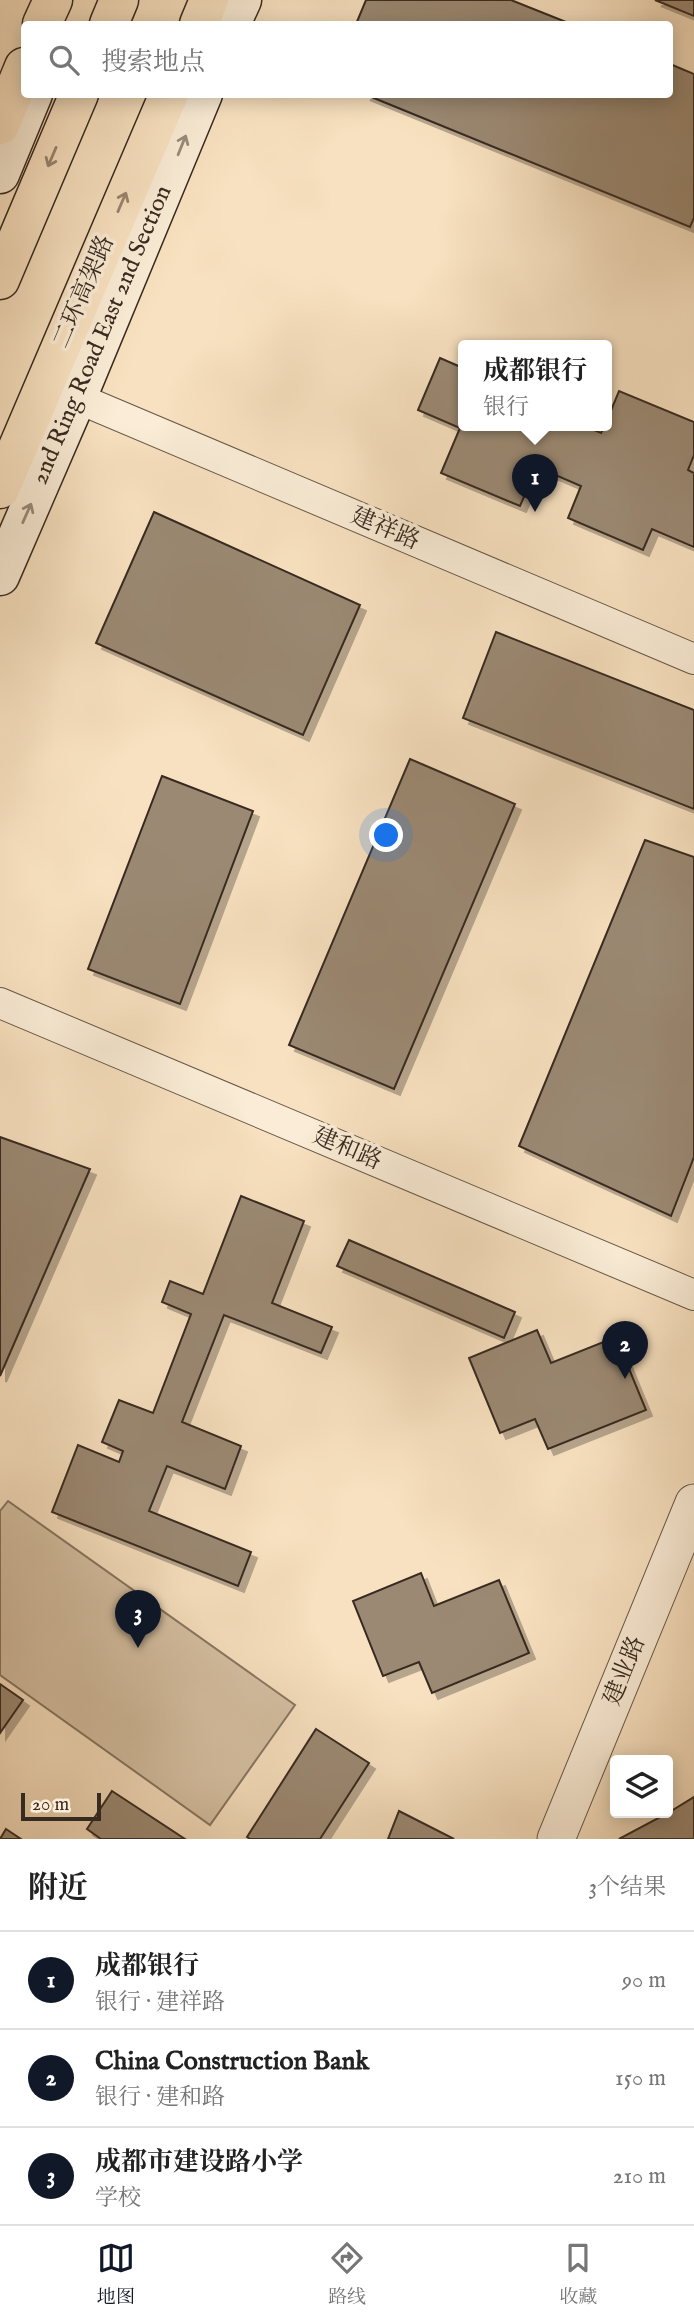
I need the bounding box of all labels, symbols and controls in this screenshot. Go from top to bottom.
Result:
search box [21,21,673,98]
icon: search [45,41,83,79]
text: 搜索地点 [101,46,205,79]
one-way arrow [176,135,189,156]
one-way arrow [45,146,58,168]
street label: 2nd Ring Road East 2nd Section [25,181,179,489]
one-way arrow [117,192,130,214]
street label: 二环高架路 [46,231,122,353]
popup [458,340,612,431]
text: 成都银行 [483,355,587,388]
text: 银行 [483,393,529,422]
pin: 1 [512,454,558,512]
street label: 建祥路 [346,501,424,557]
one-way arrow [21,503,34,524]
your location [369,818,403,852]
street label: 建和路 [308,1121,386,1177]
pin: 2 [602,1321,648,1379]
pin: 3 [115,1590,161,1648]
street label: 建业路 [597,1632,653,1710]
map controls [610,1755,673,1818]
button: layers [610,1755,673,1818]
scale bar [21,1790,102,1822]
text: 20 m [32,1793,69,1817]
text: 附近 [28,1870,88,1908]
text: 3个结果 [588,1873,666,1902]
text: 成都银行 [95,1950,199,1983]
text: 1 [47,1966,55,1995]
text: 90 m [622,1966,666,1995]
text: 银行 · 建祥路 [95,1988,225,2017]
text: China Construction Bank [95,2045,369,2078]
text: 2 [46,2064,56,2093]
text: 150 m [615,2064,666,2093]
text: 银行 · 建和路 [95,2083,225,2112]
text: 成都市建设路小学 [95,2146,303,2179]
text: 3 [47,2162,55,2191]
text: 210 m [613,2162,666,2191]
text: 学校 [95,2184,141,2213]
tab: 地图 [97,2239,135,2310]
tab: 路线 [328,2239,366,2310]
tab: 收藏 [559,2239,597,2310]

